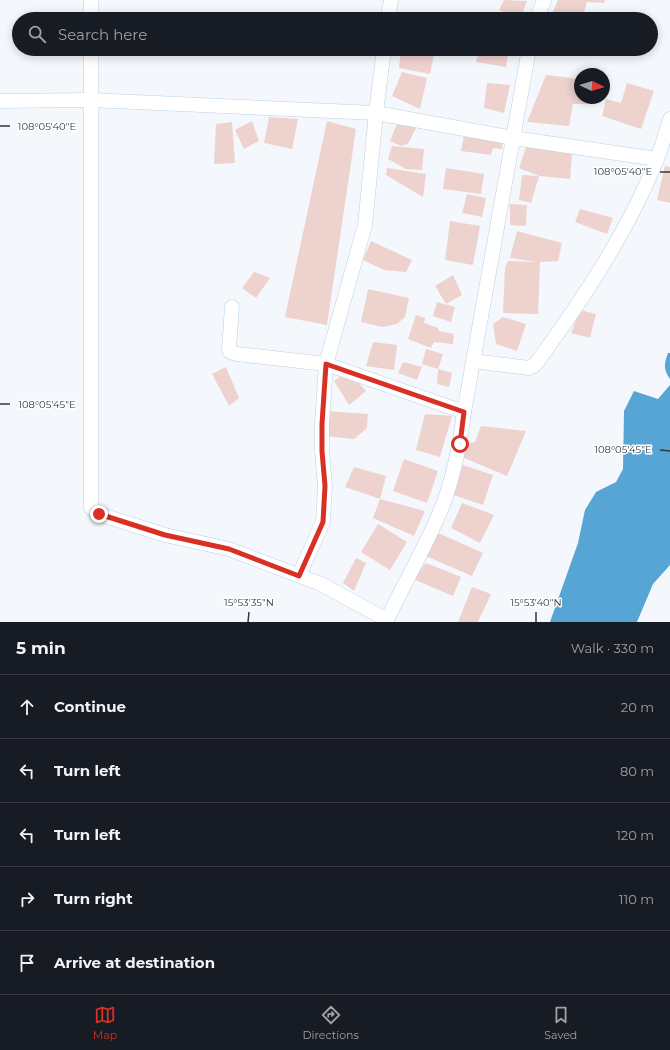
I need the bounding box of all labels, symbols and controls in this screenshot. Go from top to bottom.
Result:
search box [12,12,658,56]
icon: search [26,23,48,45]
text: Search here [58,25,147,44]
north arrow [574,68,610,104]
text: 108°05'40"E [18,120,77,133]
text: 108°05'40"E [594,165,653,178]
text: 108°05'45"E [18,398,76,411]
route start [451,435,469,453]
text: 108°05'45"E [594,443,652,456]
route end [90,505,108,523]
text: 15°53'35"N [224,596,274,609]
text: 15°53'40"N [510,596,562,609]
text: 5 min [16,638,66,658]
text: Walk · 330 m [571,640,654,656]
icon: ahead [16,696,38,718]
text: Continue [54,697,126,716]
text: 20 m [621,699,654,715]
icon: left [16,760,38,782]
text: Turn left [54,761,121,780]
text: 80 m [620,763,654,779]
icon: left [16,824,38,846]
text: Turn left [54,825,121,844]
text: 120 m [616,827,654,843]
icon: right [16,888,38,910]
text: Turn right [54,889,133,908]
text: 110 m [619,891,654,907]
icon: arrive [16,952,38,974]
text: Arrive at destination [54,953,215,972]
tab: Map [93,1004,117,1042]
tab: Directions [303,1004,359,1042]
tab: Saved [544,1004,577,1042]

